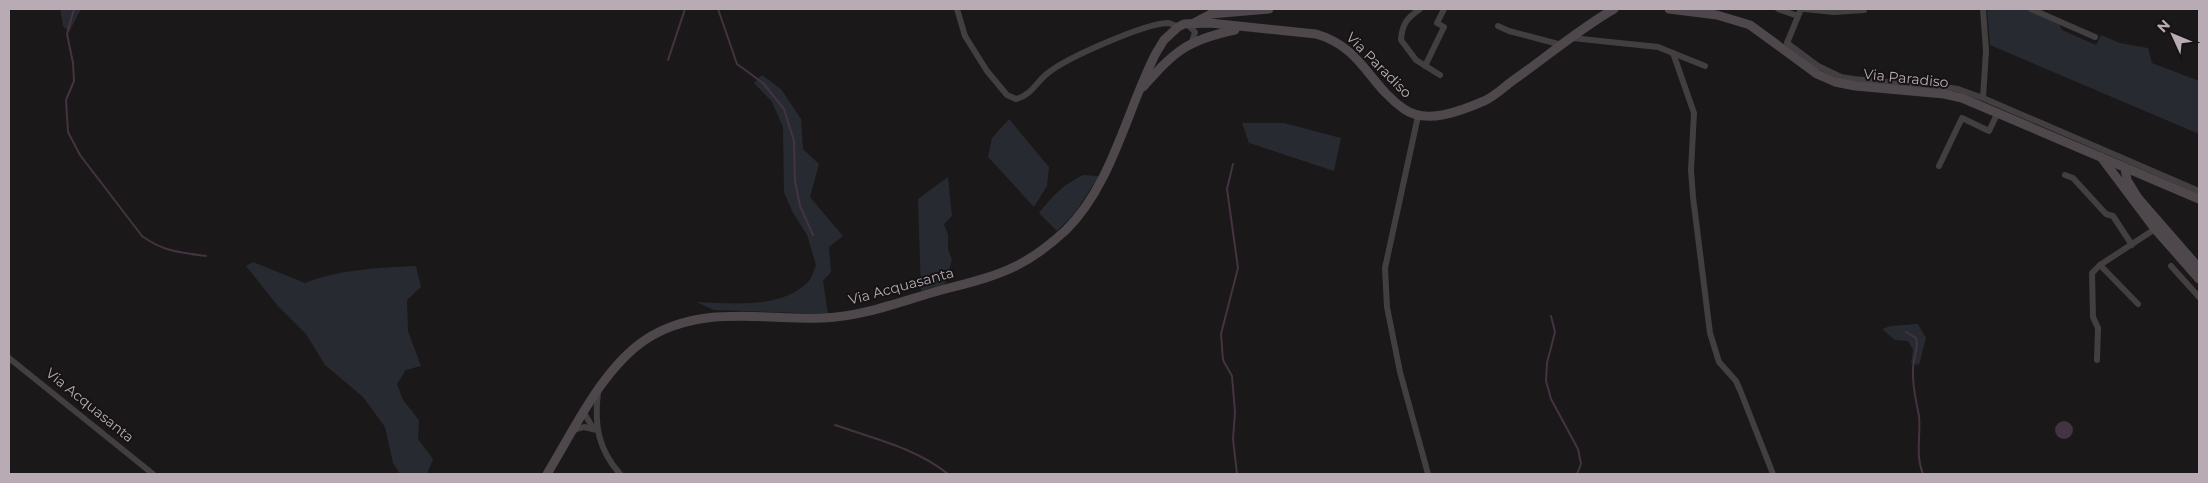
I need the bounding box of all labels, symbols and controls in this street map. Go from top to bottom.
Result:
north arrow [2148,10,2198,60]
text: N [2153,16,2174,36]
street label: Via Paradiso [1342,28,1416,102]
street label: Via Paradiso [1863,65,1950,91]
street label: Via Acquasanta [846,263,956,309]
street label: Via Acquasanta [42,364,138,446]

